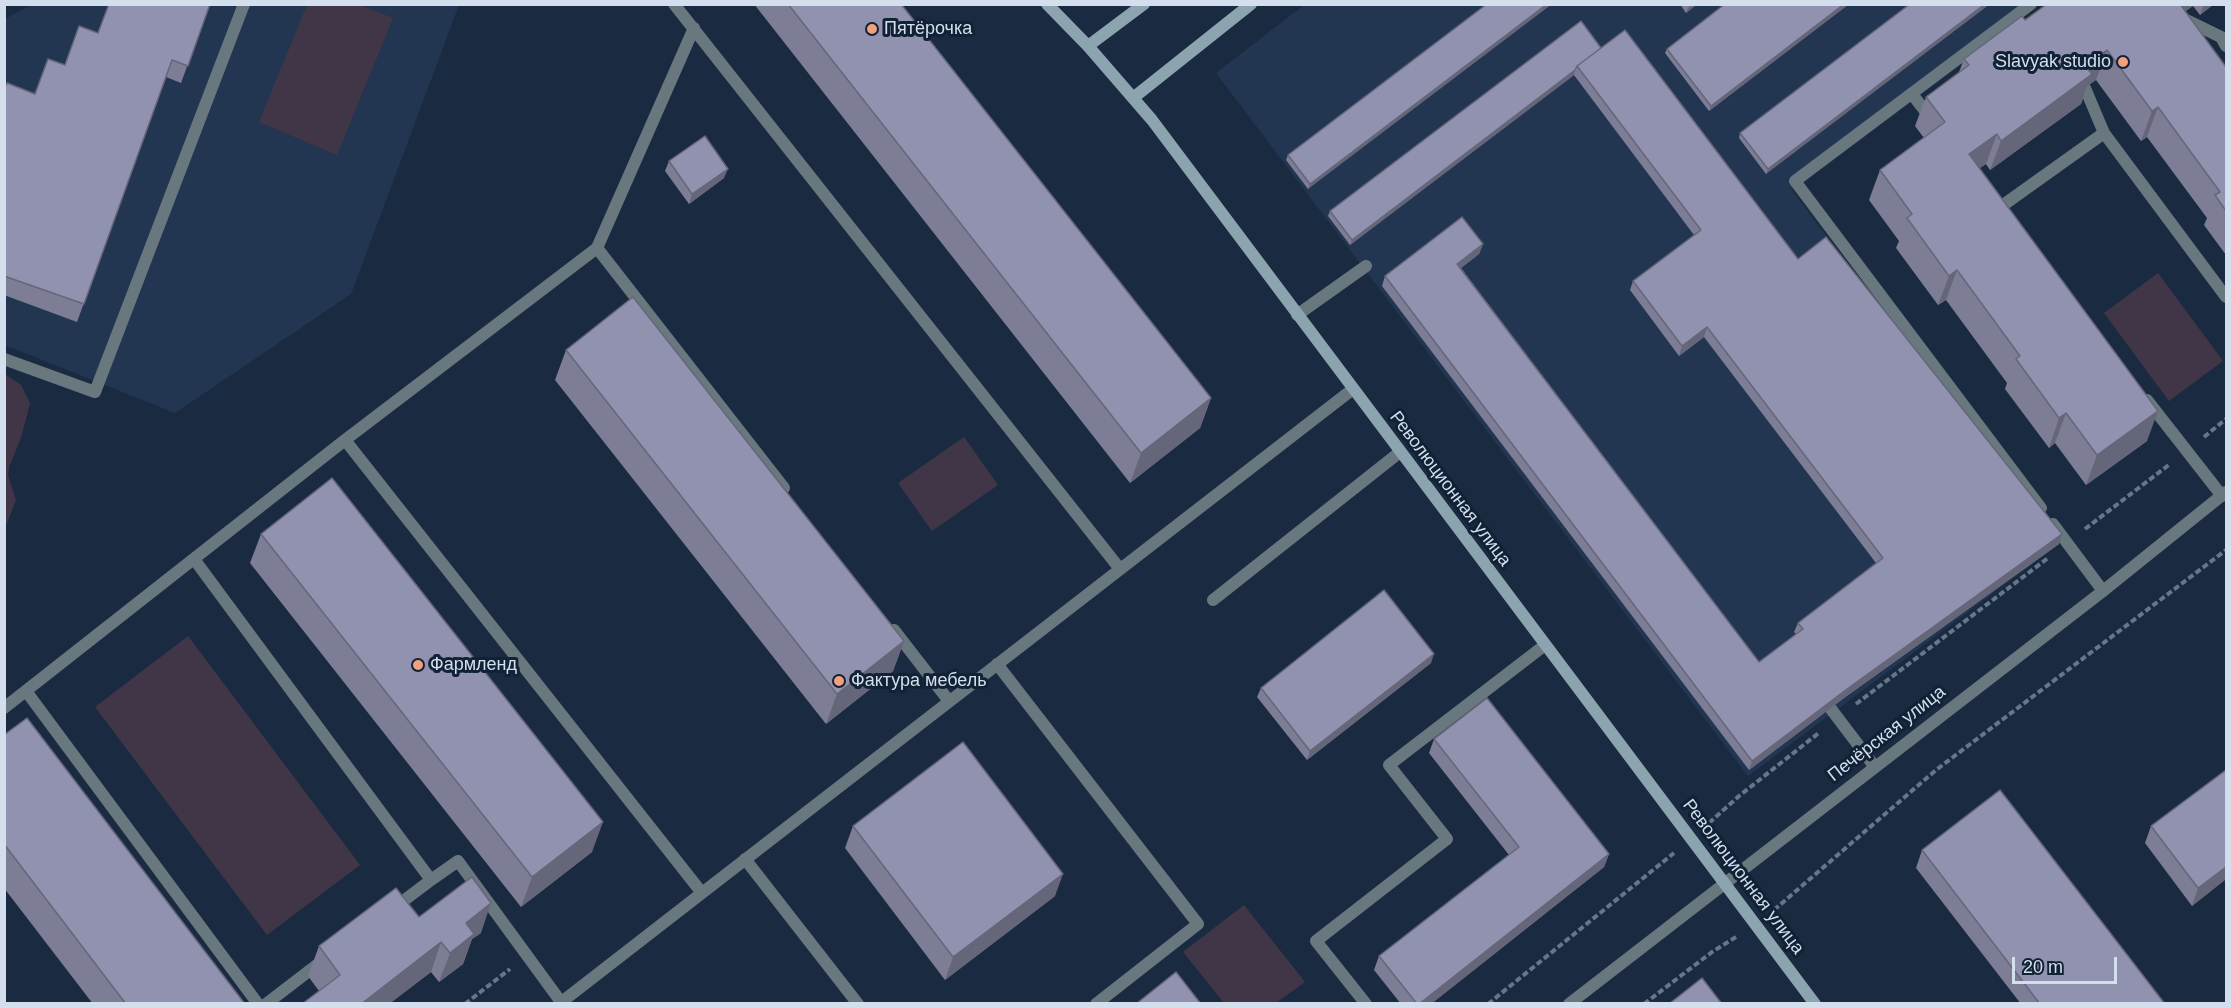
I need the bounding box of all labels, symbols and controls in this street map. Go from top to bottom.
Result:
place label: Пятёрочка [884,18,972,40]
marker: Пятёрочка [865,22,879,36]
place label: Slavyak studio [1995,51,2111,73]
marker: Slavyak studio [2116,55,2130,69]
street label: Революционная улица [1385,407,1515,571]
place label: Фармленд [430,654,517,676]
marker: Фармленд [411,658,425,672]
place label: Фактура мебель [851,670,987,692]
marker: Фактура мебель [832,674,846,688]
street label: Печёрская улица [1824,681,1950,787]
street label: Революционная улица [1678,795,1808,959]
scale bar [2015,945,2120,983]
text: 20 m [2023,957,2063,977]

